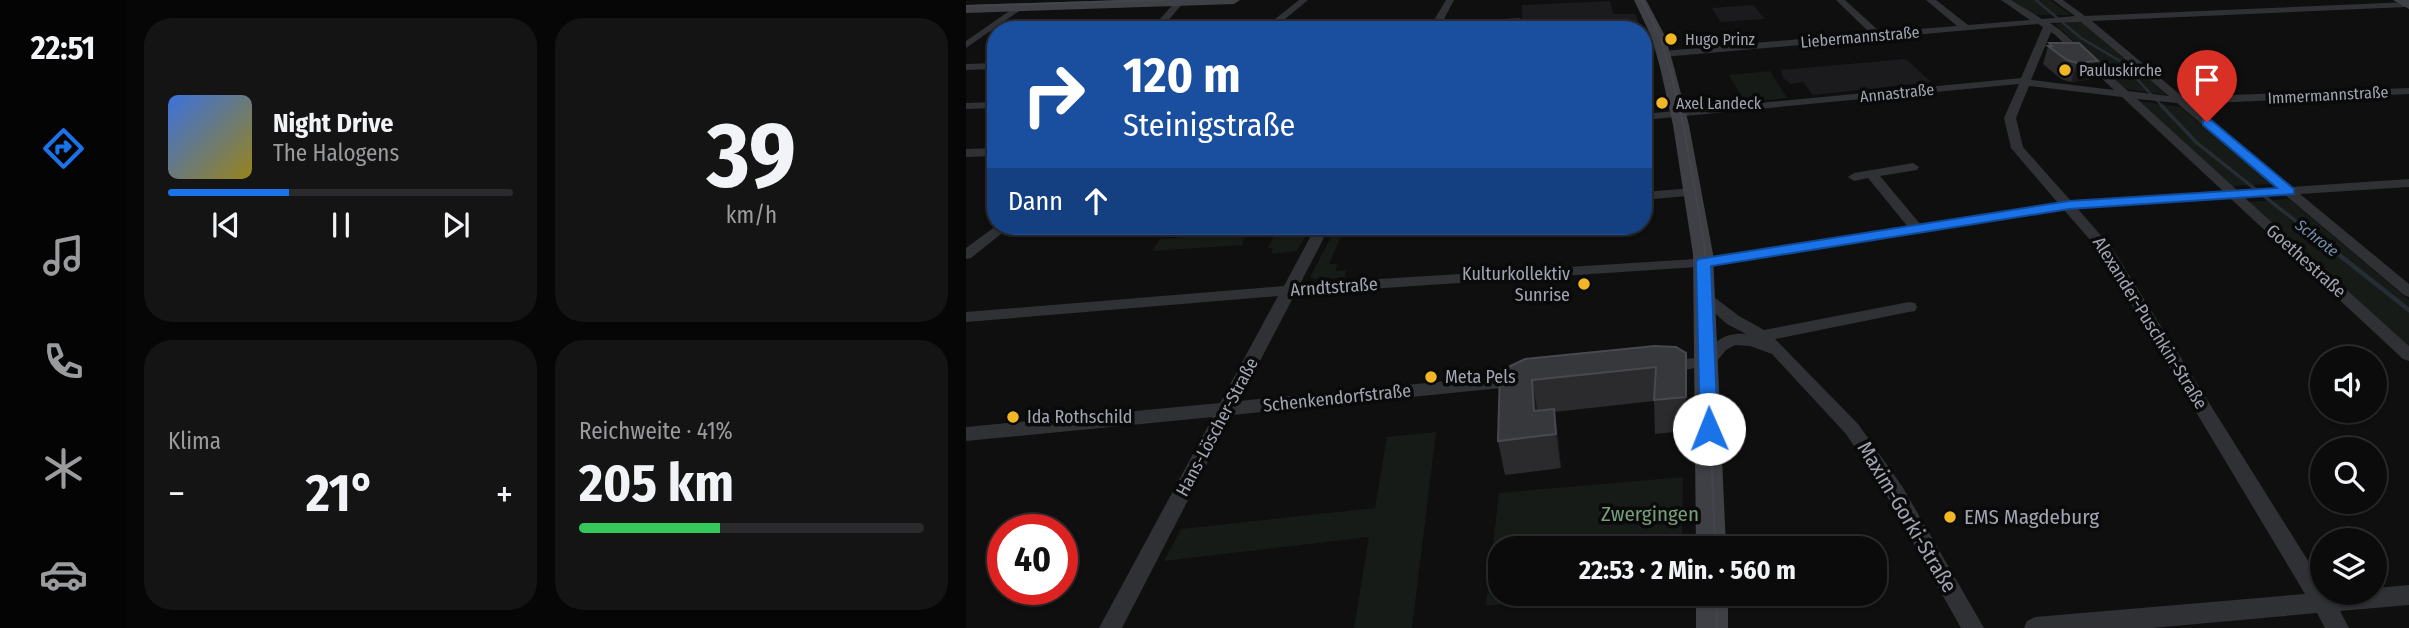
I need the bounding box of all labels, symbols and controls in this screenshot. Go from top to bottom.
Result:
street label: Liebermannstraße [1800,22,1920,52]
text: 22:51 [31,29,95,67]
place label: Hugo Prinz [1685,30,1755,49]
marker: Hugo Prinz [1663,31,1679,47]
text: 120 m [1123,46,1241,105]
icon: right [1008,49,1099,140]
pin [2177,50,2237,122]
place label: Pauluskirche [2079,61,2162,80]
icon: arrive [2188,61,2226,99]
marker: Pauluskirche [2057,62,2073,78]
street label: Annastraße [1859,80,1935,106]
street label: Immermannstraße [2267,82,2389,108]
place label: Axel Landeck [1676,94,1762,113]
marker: Axel Landeck [1654,95,1670,111]
text: 39 [707,101,796,210]
text: Steinigstraße [1123,106,1295,144]
text: Night Drive [273,108,393,139]
icon: directions [39,124,88,173]
text: The Halogens [273,139,399,167]
icon: ahead [1077,182,1115,220]
text: Dann [1008,186,1063,217]
text: km/h [726,201,777,229]
icon: previous [207,206,245,244]
icon: pause [322,206,360,244]
icon: next [437,206,475,244]
water label: Schrote [2291,215,2342,261]
street label: Goethestraße [2262,220,2350,303]
icon: music [39,231,88,280]
street label: Alexander-Puschkin-Straße [2088,233,2212,413]
place label: Kulturkollektiv Sunrise [1462,263,1570,306]
street label: Arndtstraße [1290,273,1378,301]
marker: Kulturkollektiv Sunrise [1576,276,1592,292]
icon: phone [39,337,88,386]
map controls [2310,346,2387,605]
button: sound [2310,346,2387,423]
street label: Hans-Löscher-Straße [1171,354,1263,500]
place label: Meta Pels [1445,366,1516,388]
marker: Meta Pels [1423,369,1439,385]
street label: Schenkendorfstraße [1262,379,1412,417]
position arrow [1672,392,1746,466]
place label: Ida Rothschild [1027,406,1133,428]
marker: Ida Rothschild [1005,409,1021,425]
text: Reichweite · 41% [579,417,733,445]
text: Klima [168,427,221,455]
street label: Maxim-Gorki-Straße [1852,437,1962,597]
button: search [2310,437,2387,514]
icon: climate [39,444,88,493]
text: 205 km [579,452,734,515]
text: 21° [306,462,375,525]
text: − [168,471,185,517]
text: + [496,471,513,517]
park label: Zwergingen [1601,501,1699,527]
place label: EMS Magdeburg [1964,504,2099,530]
marker: EMS Magdeburg [1942,509,1958,525]
speed limit sign: 40 [987,514,1078,605]
button: layers [2310,528,2387,605]
icon: car [39,550,88,599]
text: 22:53 · 2 Min. · 560 m [1579,555,1796,586]

